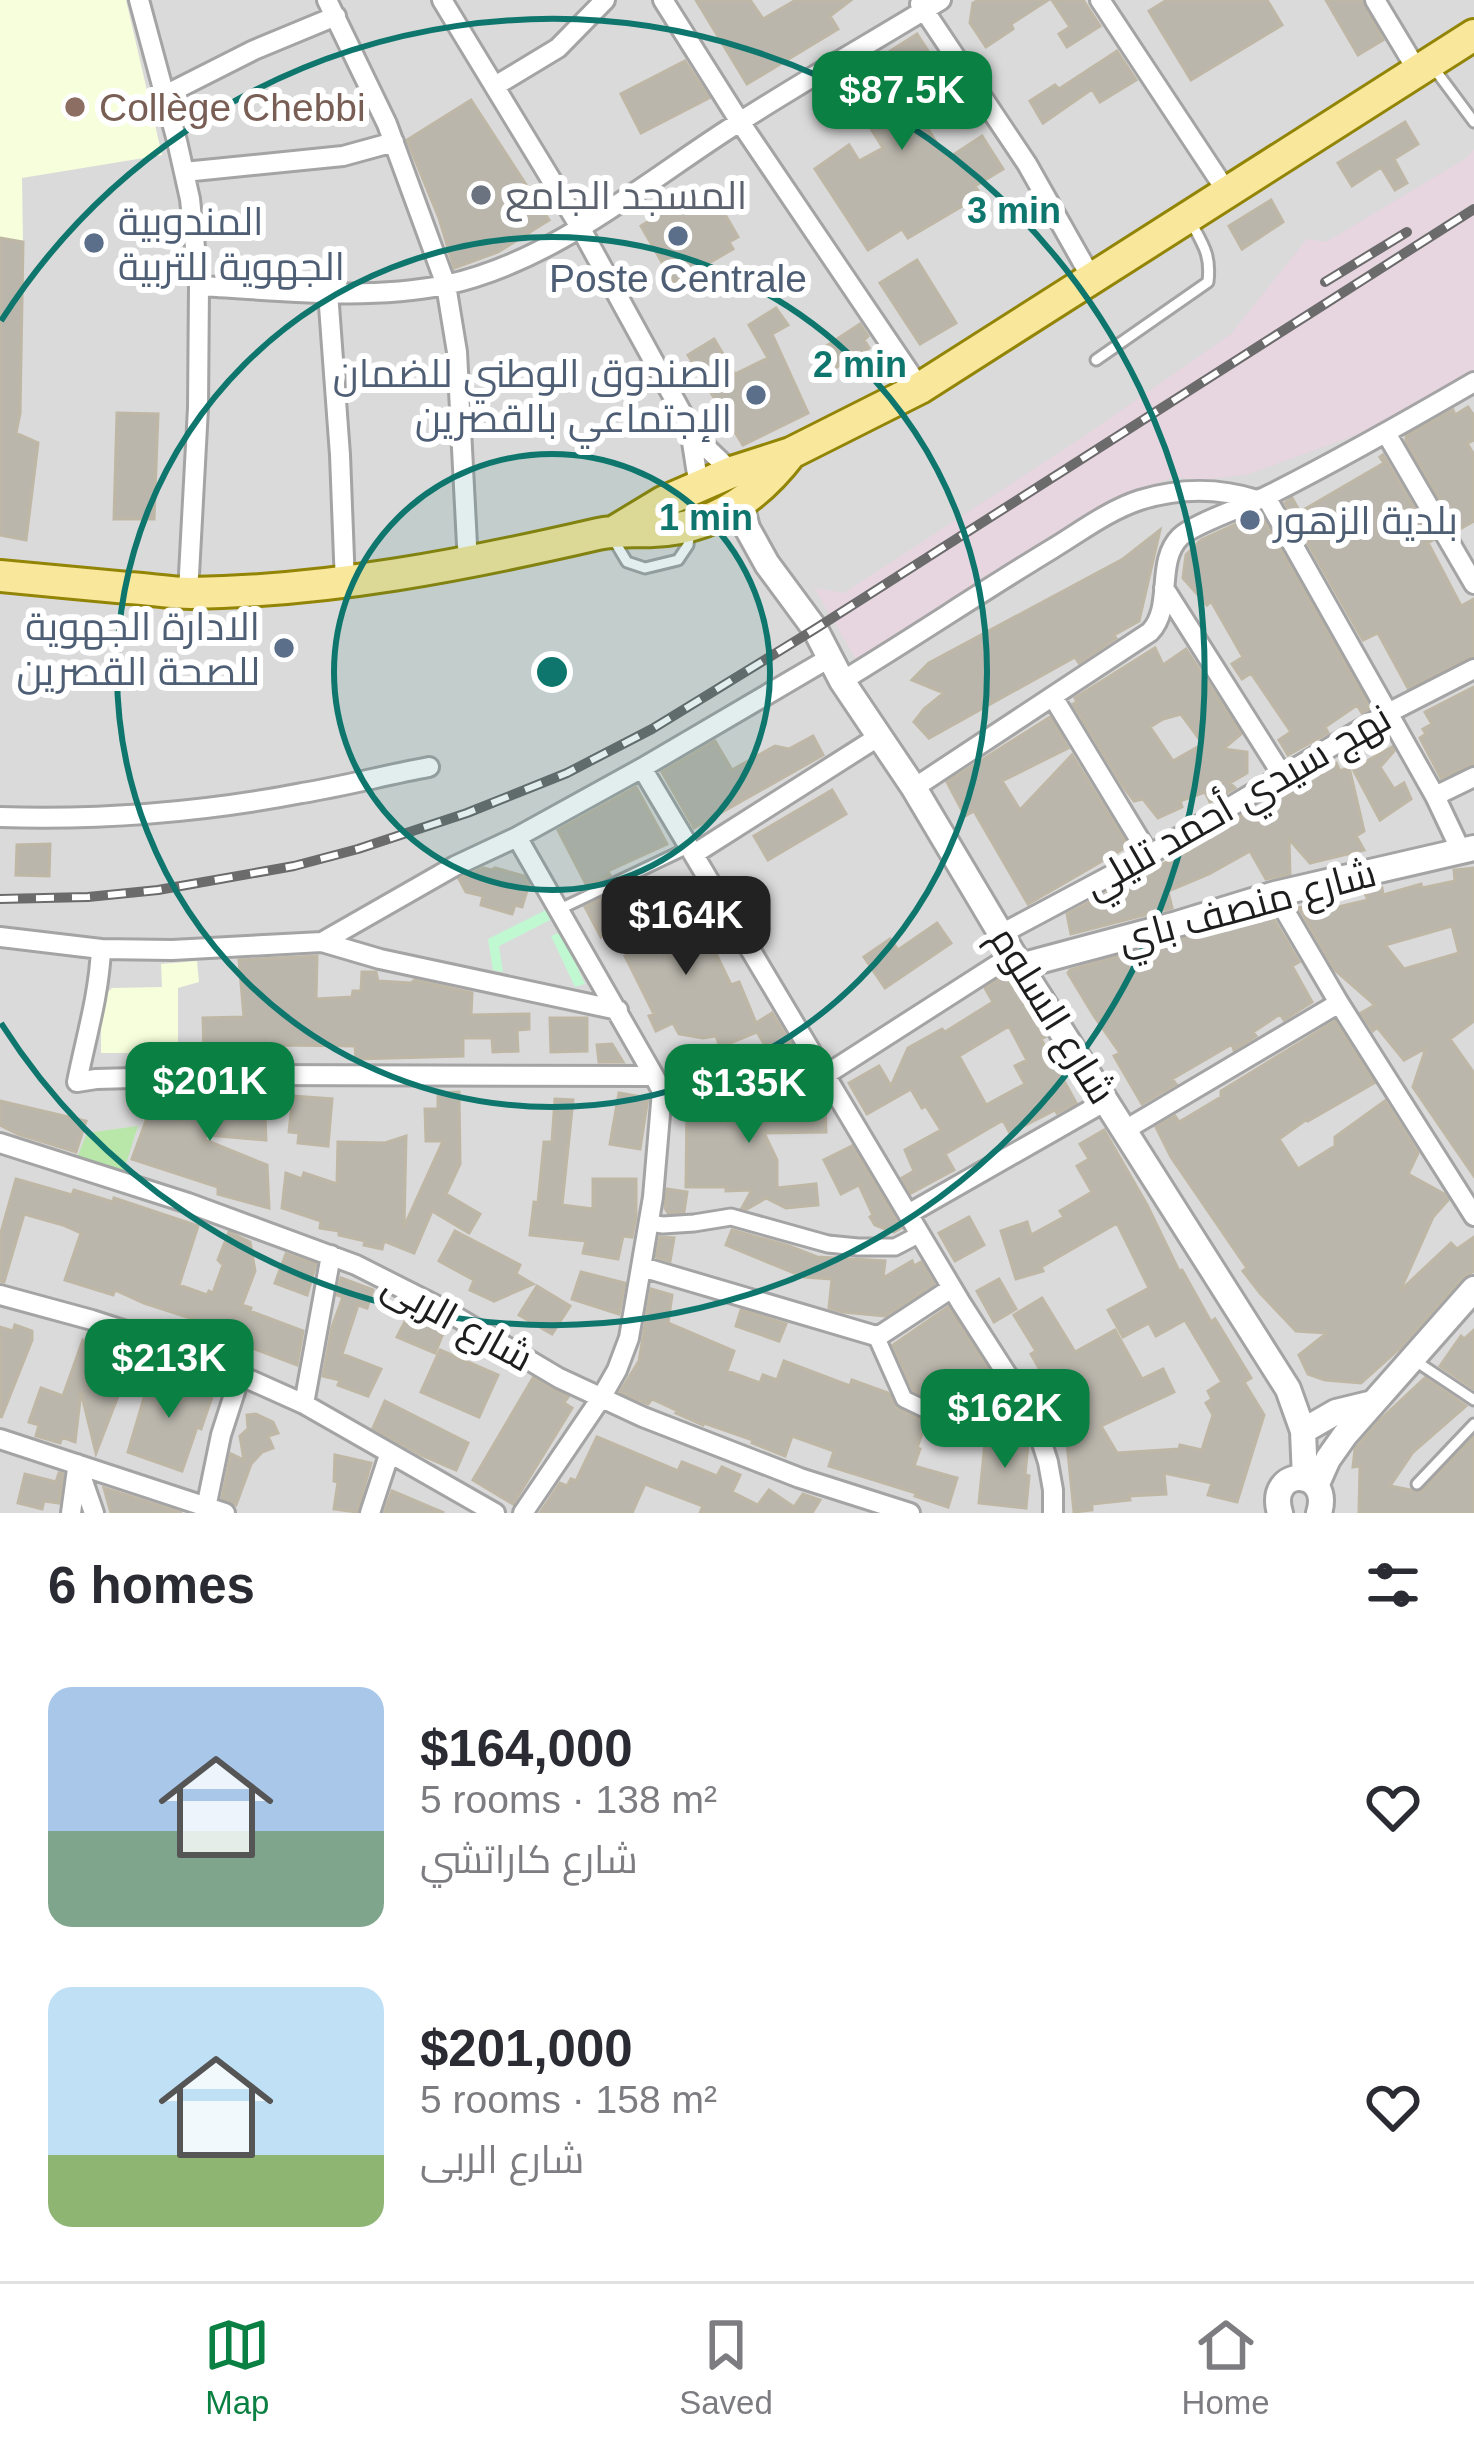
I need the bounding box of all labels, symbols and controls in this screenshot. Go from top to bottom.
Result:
pin: $87.5K [804,51,1000,153]
text: $87.5K [839,68,965,111]
place label: Collège Chebbi [99,86,366,129]
marker: Collège Chebbi [62,94,88,120]
place label: المسجد الجامع [505,174,747,222]
marker: المسجد الجامع [468,182,494,208]
text: 3 min [967,190,1061,231]
place label: المندوبية الجهوية للتربية [118,200,345,290]
marker: Poste Centrale [665,223,691,249]
marker: المندوبية الجهوية للتربية [81,230,107,256]
place label: Poste Centrale [549,257,807,300]
text: 2 min [813,344,907,385]
place label: الصندوق الوطني للضمان الإجتماعي بالقصرين [333,352,732,449]
marker: الصندوق الوطني للضمان الإجتماعي بالقصرين [743,382,769,408]
text: 1 min [659,497,753,538]
place label: بلدية الزهور [1272,499,1458,543]
marker: بلدية الزهور [1237,507,1263,533]
place label: الادارة الجهوية للصحة القصرين [17,605,260,695]
marker: الادارة الجهوية للصحة القصرين [271,635,297,661]
centre of rings [531,651,573,693]
street label: نهج سيدي أحمد تليلي [1075,693,1402,914]
street label: شارع منصف باي [1113,851,1383,970]
pin: $164K [602,876,770,978]
text: $164K [629,893,743,936]
street label: شارع السلوم [978,919,1124,1114]
pin: $201K [126,1042,294,1144]
pin: $135K [665,1044,833,1146]
text: $201K [153,1059,267,1102]
text: $135K [692,1061,806,1104]
street label: شارع الربى [373,1262,540,1384]
pin: $213K [85,1319,253,1421]
text: $213K [112,1336,226,1379]
pin: $162K [921,1369,1089,1471]
text: $162K [948,1386,1062,1429]
icon: filters [1360,1552,1426,1618]
text: 6 homes [48,1557,255,1614]
text: $164,000 [420,1720,633,1777]
icon: home [144,1735,288,1879]
icon: heart [1360,1774,1426,1840]
text: 5 rooms · 138 m² [420,1778,717,1821]
text: شارع كاراتشي [420,1838,638,1881]
text: $201,000 [420,2020,633,2077]
icon: home [144,2035,288,2179]
icon: heart [1360,2074,1426,2140]
text: 5 rooms · 158 m² [420,2078,717,2121]
text: شارع الربى [420,2138,584,2181]
tab: Map [204,2312,270,2422]
tab: Saved [679,2312,773,2422]
tab: Home [1182,2312,1270,2422]

